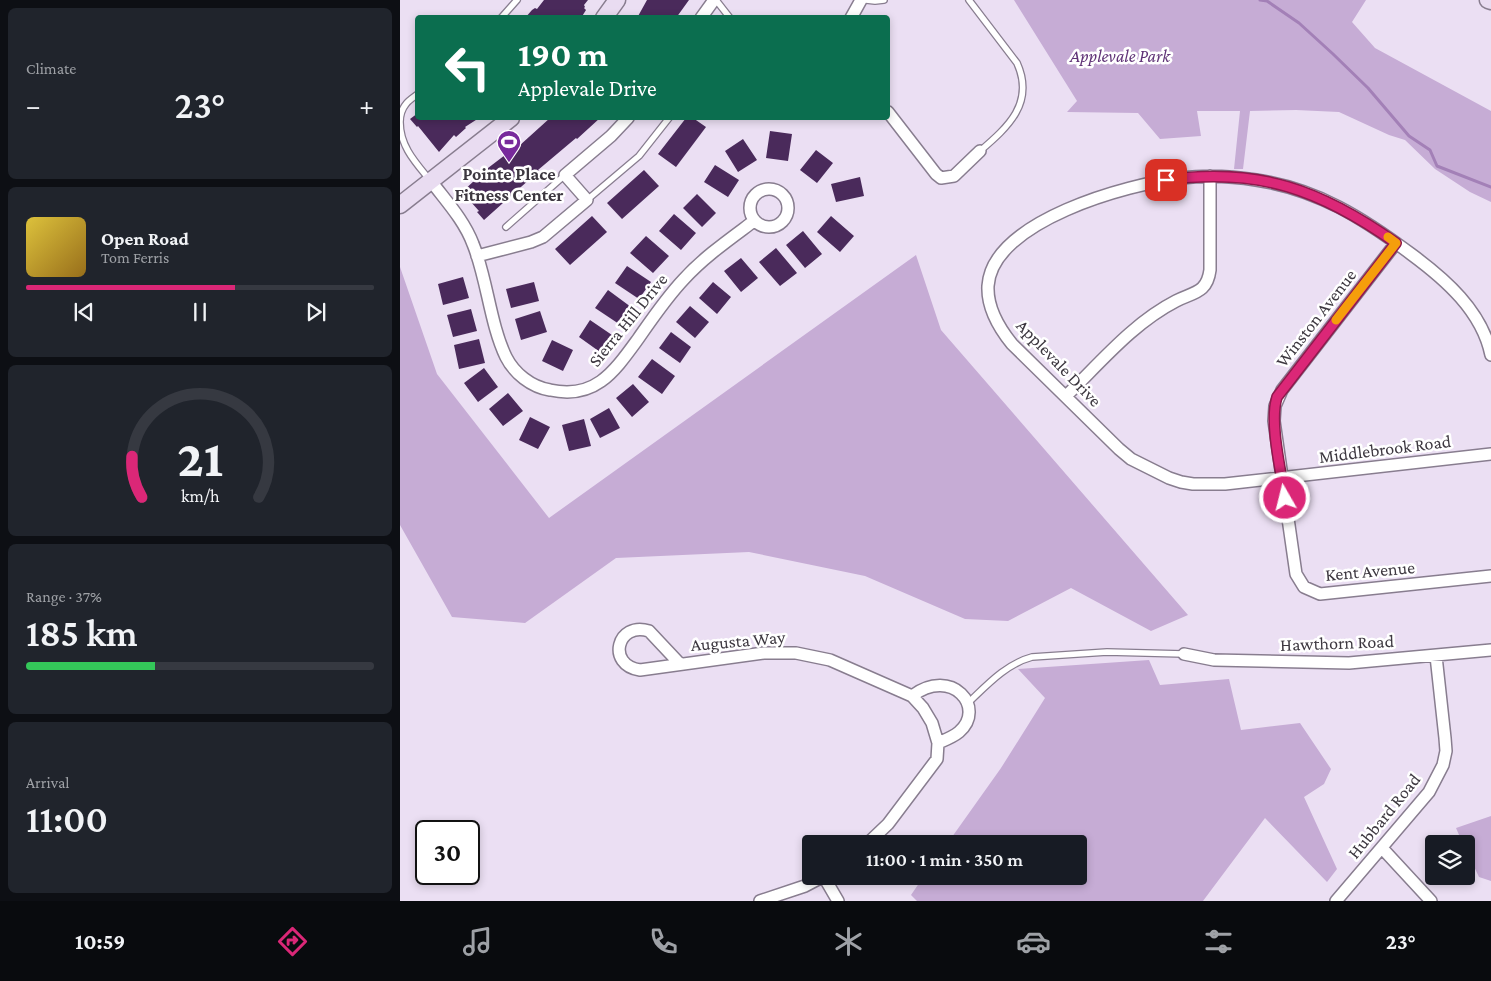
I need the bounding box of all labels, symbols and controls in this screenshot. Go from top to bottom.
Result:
icon: left [435,35,500,100]
text: 190 m [518,35,608,74]
park label: Applevale Park [1069,46,1171,66]
text: Climate [26,60,76,77]
text: Applevale Drive [518,76,657,101]
text: 23° [175,84,225,126]
text: − [26,90,41,121]
text: + [359,90,374,121]
sports icon: Pointe Place Fitness Center [496,129,522,163]
pin [1145,159,1187,201]
place label: Pointe Place Fitness Center [454,164,564,205]
icon: arrive [1152,166,1180,194]
text: Open Road [101,228,189,249]
text: Tom Ferris [101,249,169,266]
street label: Winston Avenue [1272,265,1360,371]
street label: Sierra Hill Drive [584,269,672,370]
icon: previous [70,298,98,326]
icon: pause [186,298,214,326]
icon: next [302,298,330,326]
street label: Applevale Drive [1012,315,1106,411]
text: 21 [177,429,223,487]
street label: Middlebrook Road [1318,431,1453,467]
position arrow [1258,471,1310,523]
text: km/h [181,486,220,506]
street label: Kent Avenue [1324,557,1416,585]
text: Range · 37% [26,588,102,605]
text: 185 km [26,612,138,654]
street label: Augusta Way [690,627,787,655]
street label: Hawthorn Road [1280,631,1395,655]
street label: Hubbard Road [1344,769,1425,863]
text: Arrival [26,774,70,791]
text: 11:00 [26,798,108,840]
speed limit sign: 30 [415,820,480,885]
map controls [1425,835,1475,885]
button: layers [1425,835,1475,885]
text: 11:00 · 1 min · 350 m [866,849,1023,870]
icon: directions [275,924,310,959]
icon: music [460,924,495,959]
icon: phone [646,924,681,959]
icon: climate [831,924,866,959]
icon: car [1016,924,1051,959]
icon: filters [1201,924,1236,959]
text: 10:59 [75,929,125,954]
text: 23° [1386,929,1416,954]

